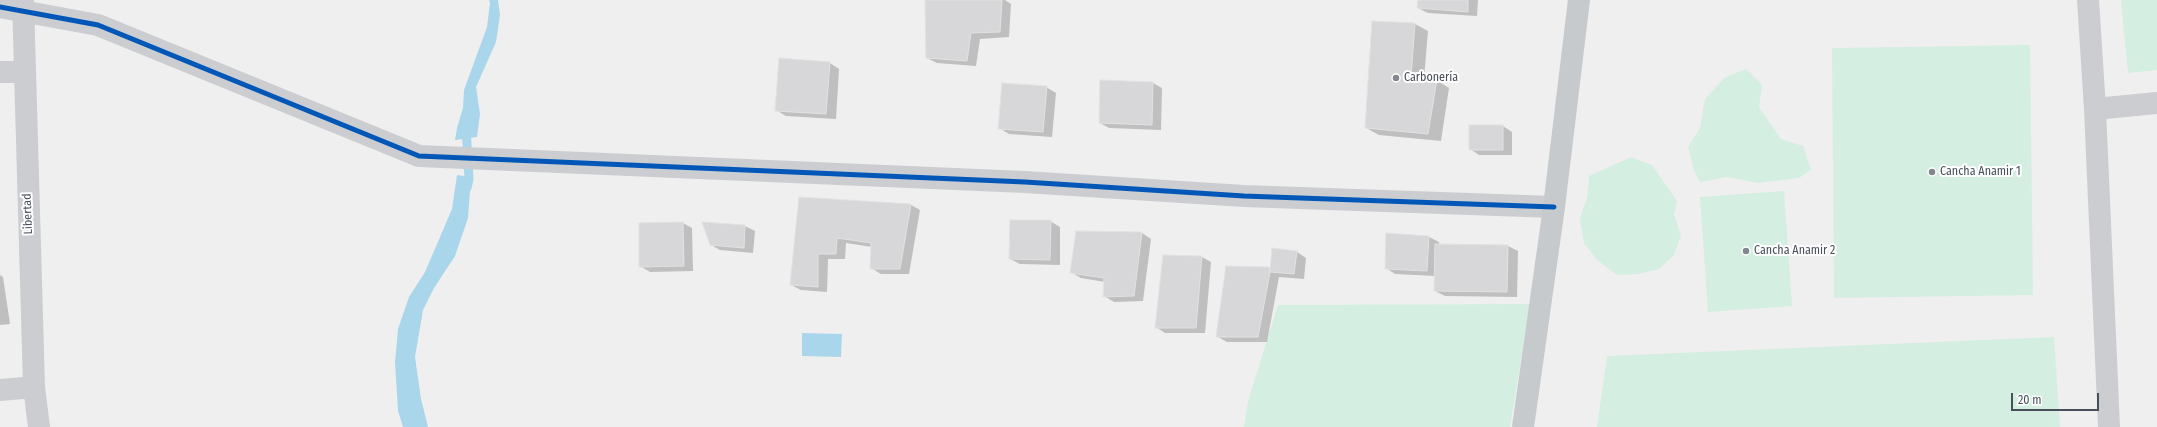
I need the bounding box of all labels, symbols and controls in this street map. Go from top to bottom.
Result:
place label: Carbonería [1404,71,1458,85]
marker: Carbonería [1391,73,1401,83]
place label: Cancha Anamir 1 [1940,165,2021,179]
marker: Cancha Anamir 1 [1927,167,1937,177]
street label: Libertad [20,193,36,235]
place label: Cancha Anamir 2 [1754,244,1835,258]
marker: Cancha Anamir 2 [1741,246,1751,256]
scale bar [2013,385,2101,411]
text: 20 m [2018,393,2042,407]

